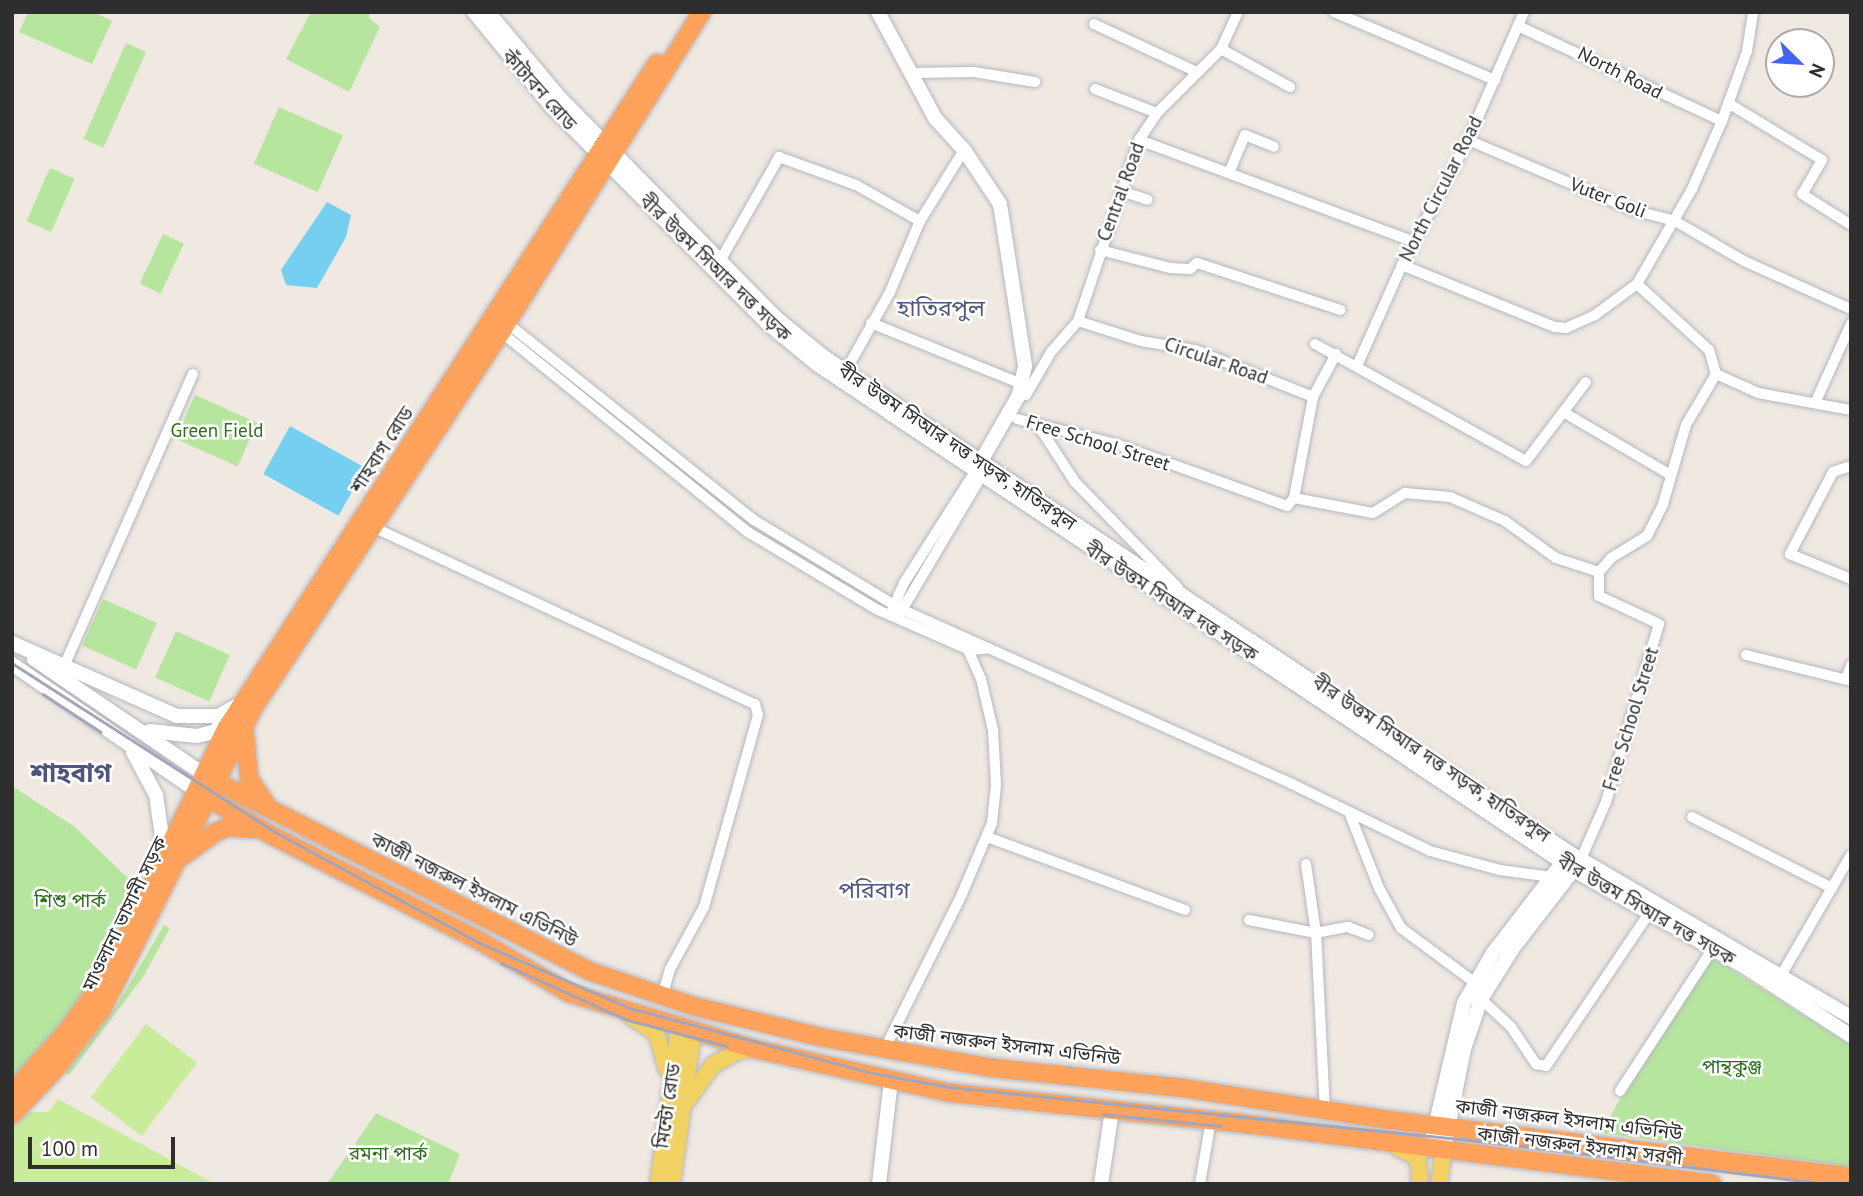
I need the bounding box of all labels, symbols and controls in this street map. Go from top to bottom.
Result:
north arrow [1765,28,1835,98]
street label: North Road [1574,42,1666,104]
street label: কাঁটাবন রোড [497,45,581,135]
text: N [1804,60,1831,81]
street label: North Circular Road [1395,113,1487,265]
street label: Central Road [1093,140,1149,244]
street label: Vuter Goli [1567,173,1649,223]
street label: বীর উত্তম সিআর দত্ত সড়ক [635,190,795,346]
district label: হাতিরপুল [897,294,985,322]
street label: Circular Road [1161,333,1271,389]
street label: বীর উত্তম সিআর দত্ত সড়ক, হাতিরপুল [833,358,1081,536]
street label: শাহবাগ রোড [346,402,418,498]
street label: Free School Street [1023,410,1173,476]
park label: Green Field [171,420,263,442]
street label: বীর উত্তম সিআর দত্ত সড়ক [1080,538,1262,666]
street label: Free School Street [1598,644,1664,794]
street label: বীর উত্তম সিআর দত্ত সড়ক, হাতিরপুল [1307,670,1555,848]
district label: শাহবাগ [31,757,111,789]
street label: কাজী নজরুল ইসলাম এভিনিউ [367,828,581,952]
street label: মাওলানা ভাসানী সড়ক [78,833,172,995]
street label: বীর উত্তম সিআর দত্ত সড়ক [1553,850,1739,970]
district label: পরিবাগ [839,876,909,904]
park label: শিশু পার্ক [34,890,106,912]
street label: কাজী নজরুল ইসলাম এভিনিউ [892,1020,1122,1070]
park label: পান্থকুঞ্জ [1702,1056,1762,1078]
street label: মিন্টো রোড [651,1062,685,1150]
street label: কাজী নজরুল ইসলাম এভিনিউ [1454,1095,1684,1145]
scale bar [32,1122,178,1166]
street label: কাজী নজরুল ইসলাম সরণী [1476,1122,1684,1170]
text: 100 m [41,1135,98,1162]
park label: রমনা পার্ক [349,1143,427,1165]

